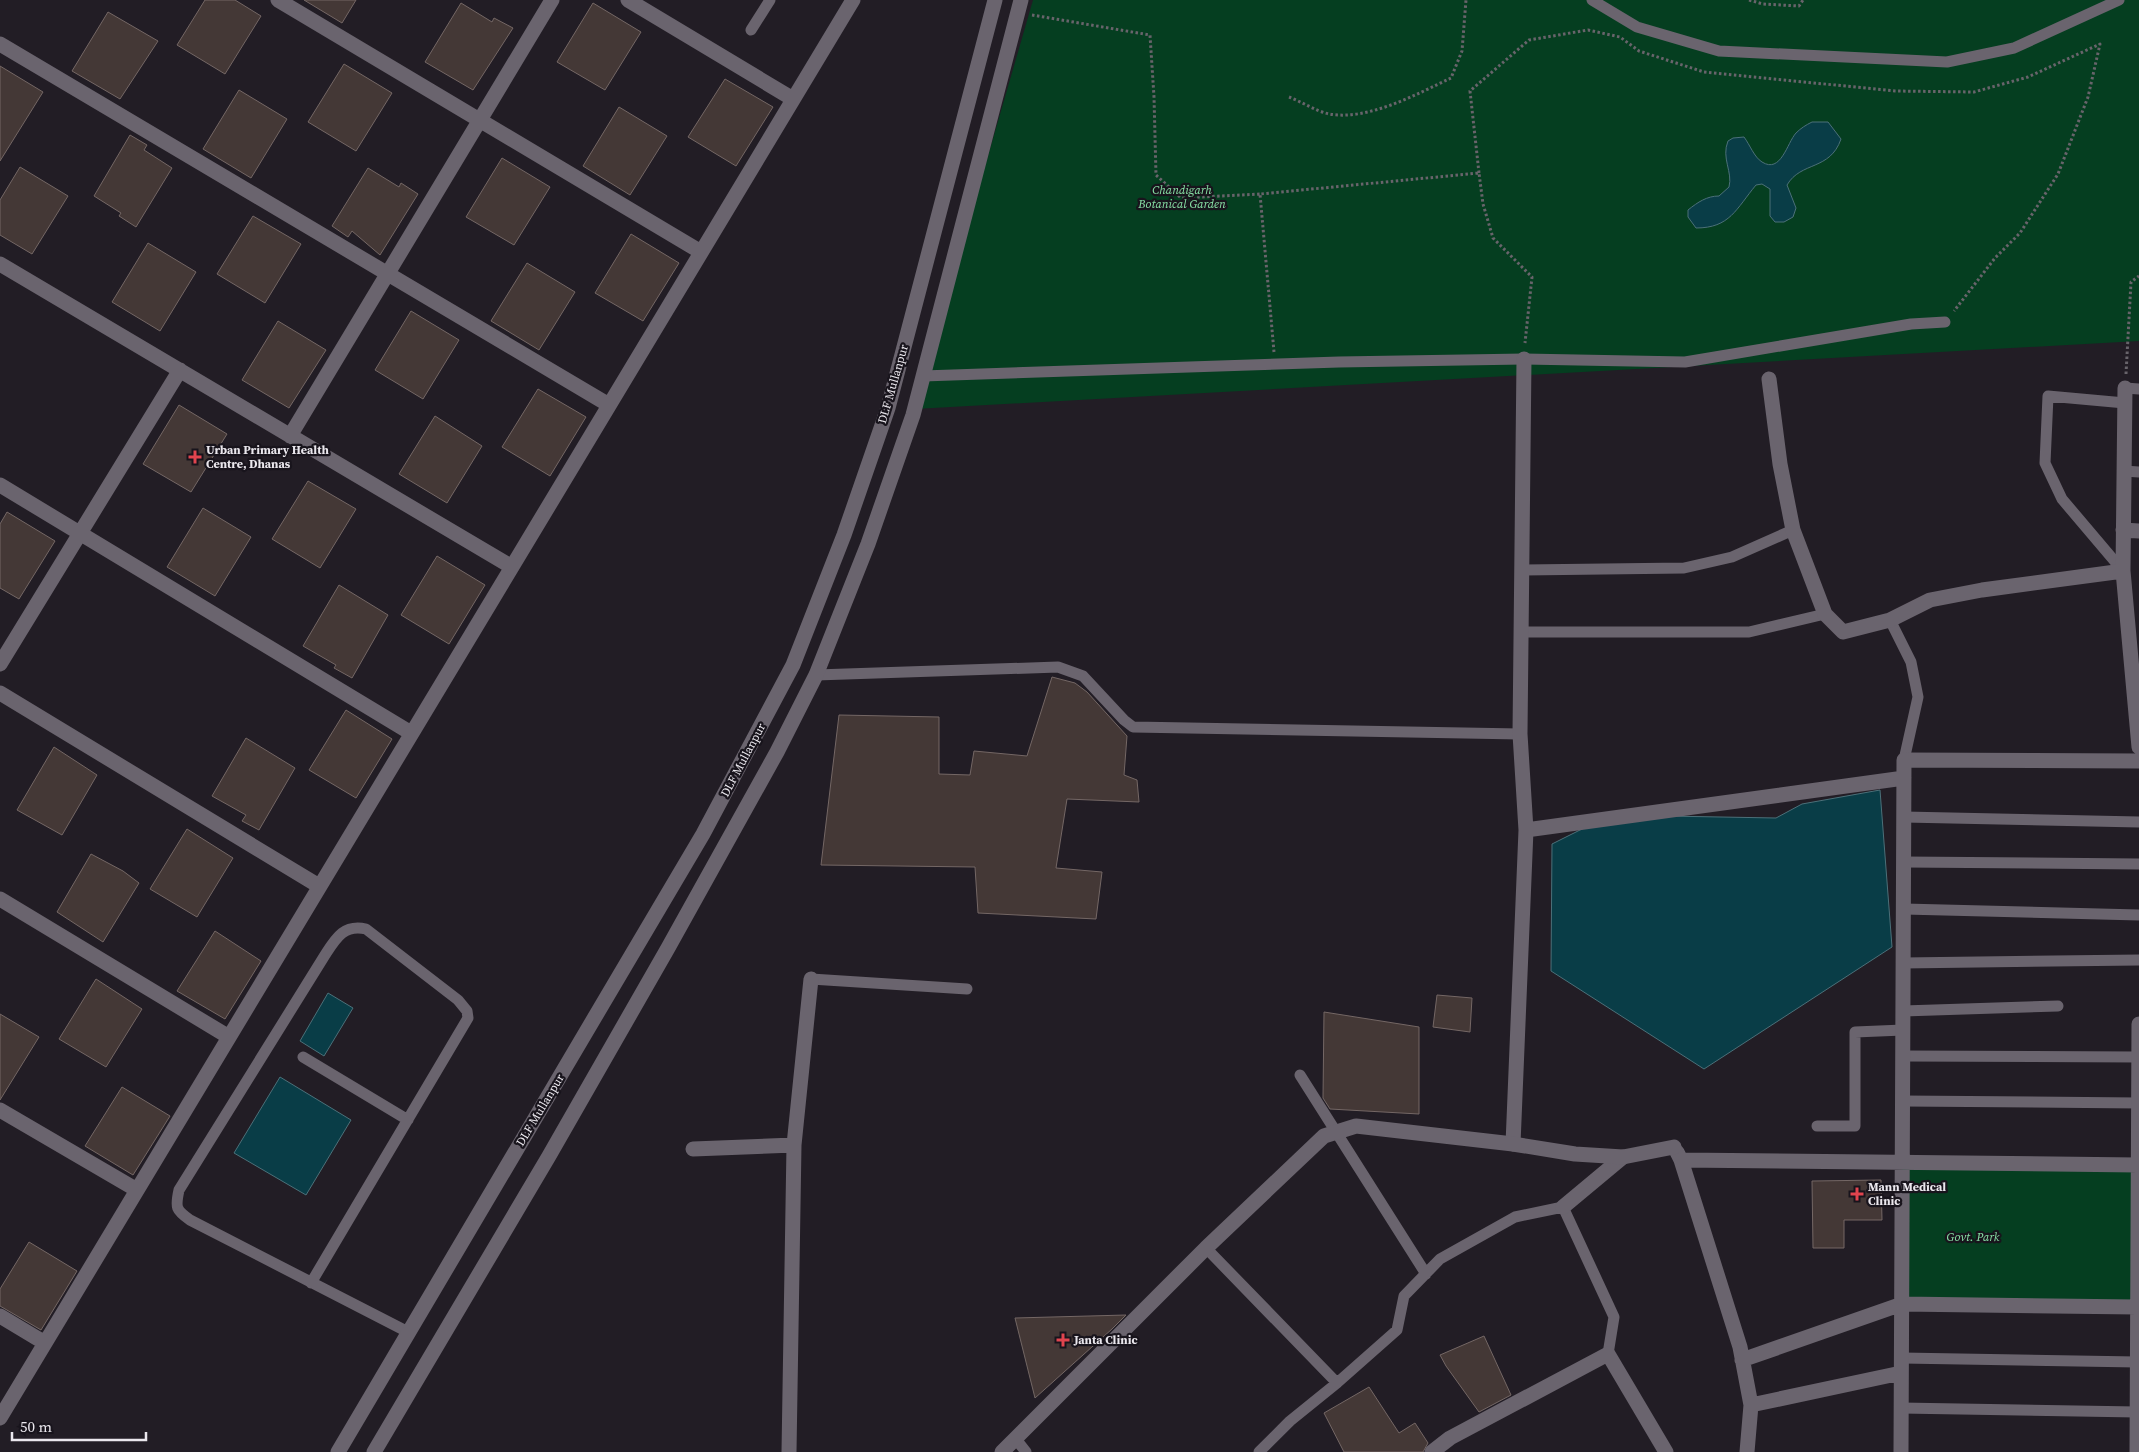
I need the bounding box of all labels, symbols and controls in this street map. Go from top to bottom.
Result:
park label: Chandigarh Botanical Garden [1137,182,1226,212]
street label: DLF Mullanpur [874,343,912,425]
place label: Urban Primary Health Centre, Dhanas [206,442,329,472]
marker: Urban Primary Health Centre, Dhanas [188,450,202,464]
street label: DLF Mullanpur [717,720,769,800]
street label: DLF Mullanpur [512,1071,568,1149]
place label: Mann Medical Clinic [1868,1179,1946,1209]
marker: Mann Medical Clinic [1850,1187,1864,1201]
park label: Govt. Park [1947,1229,2000,1245]
place label: Janta Clinic [1073,1332,1138,1348]
marker: Janta Clinic [1056,1333,1070,1347]
scale bar [12,1410,146,1442]
text: 50 m [20,1416,52,1437]

